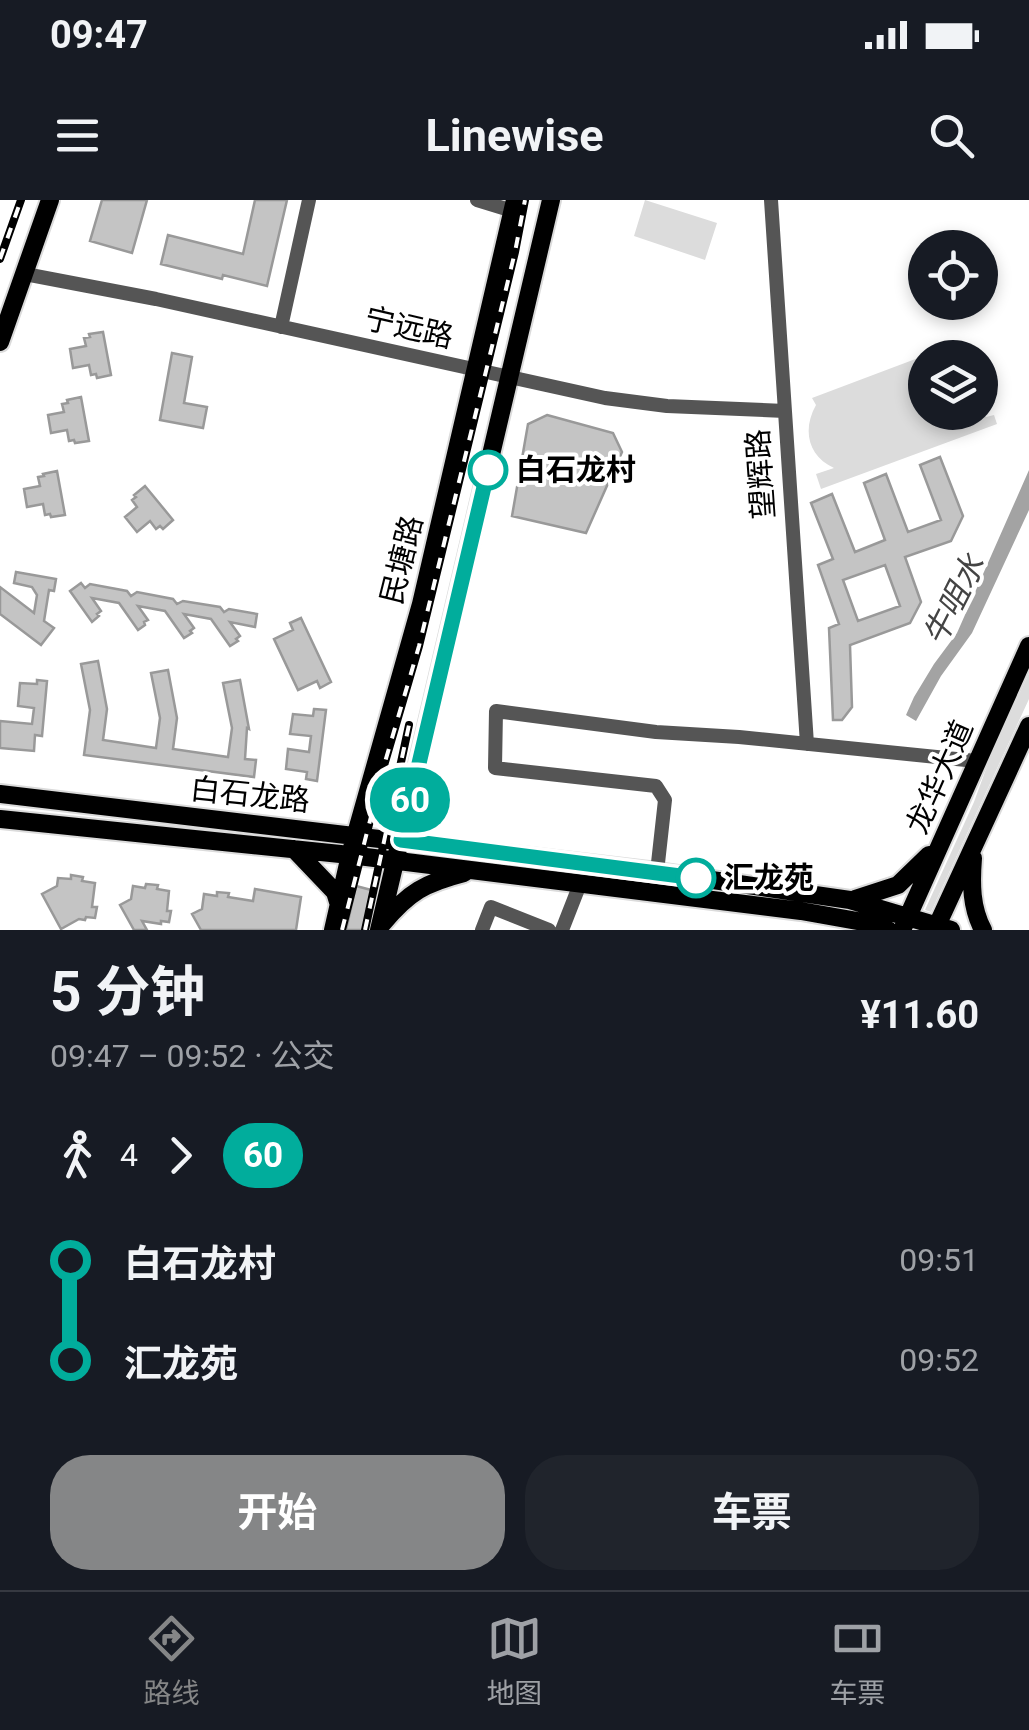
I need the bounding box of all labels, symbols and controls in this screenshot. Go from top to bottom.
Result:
text: 09:47 [50,13,148,57]
icon: menu [50,108,105,163]
icon: search [924,108,979,163]
text: Linewise [425,109,604,162]
map controls [908,230,998,430]
button: locate [908,230,998,320]
street label: 宁远路 [361,300,457,355]
button: layers [908,340,998,430]
street label: 望辉路 [740,428,781,520]
marker: 白石龙村 [469,451,507,489]
place label: 白石龙村 [516,452,636,487]
street label: 民塘路 [374,512,429,608]
water label: 牛咀水 [915,547,994,651]
street label: 龙华大道 [899,715,980,839]
line badge: 60 [365,768,455,832]
street label: 白石龙路 [189,771,312,818]
text: 60 [390,780,430,821]
marker: 汇龙苑 [677,859,715,897]
place label: 汇龙苑 [724,860,814,895]
text: 5 分钟 [50,960,205,1024]
text: ¥11.60 [860,993,979,1037]
text: 09:47 – 09:52 · 公交 [50,1037,335,1075]
icon: walk [50,1128,105,1183]
icon: forward [153,1128,208,1183]
text: 60 [243,1135,283,1176]
text: 4 [120,1136,138,1174]
text: 09:51 [899,1241,979,1279]
text: 白石龙村 [124,1242,276,1286]
text: 09:52 [899,1341,979,1379]
text: 汇龙苑 [124,1342,238,1386]
button: 开始 [50,1455,505,1570]
button: 车票 [525,1455,979,1570]
tab: 路线 [143,1611,200,1711]
tab: 地图 [486,1611,543,1711]
tab: 车票 [829,1611,886,1711]

